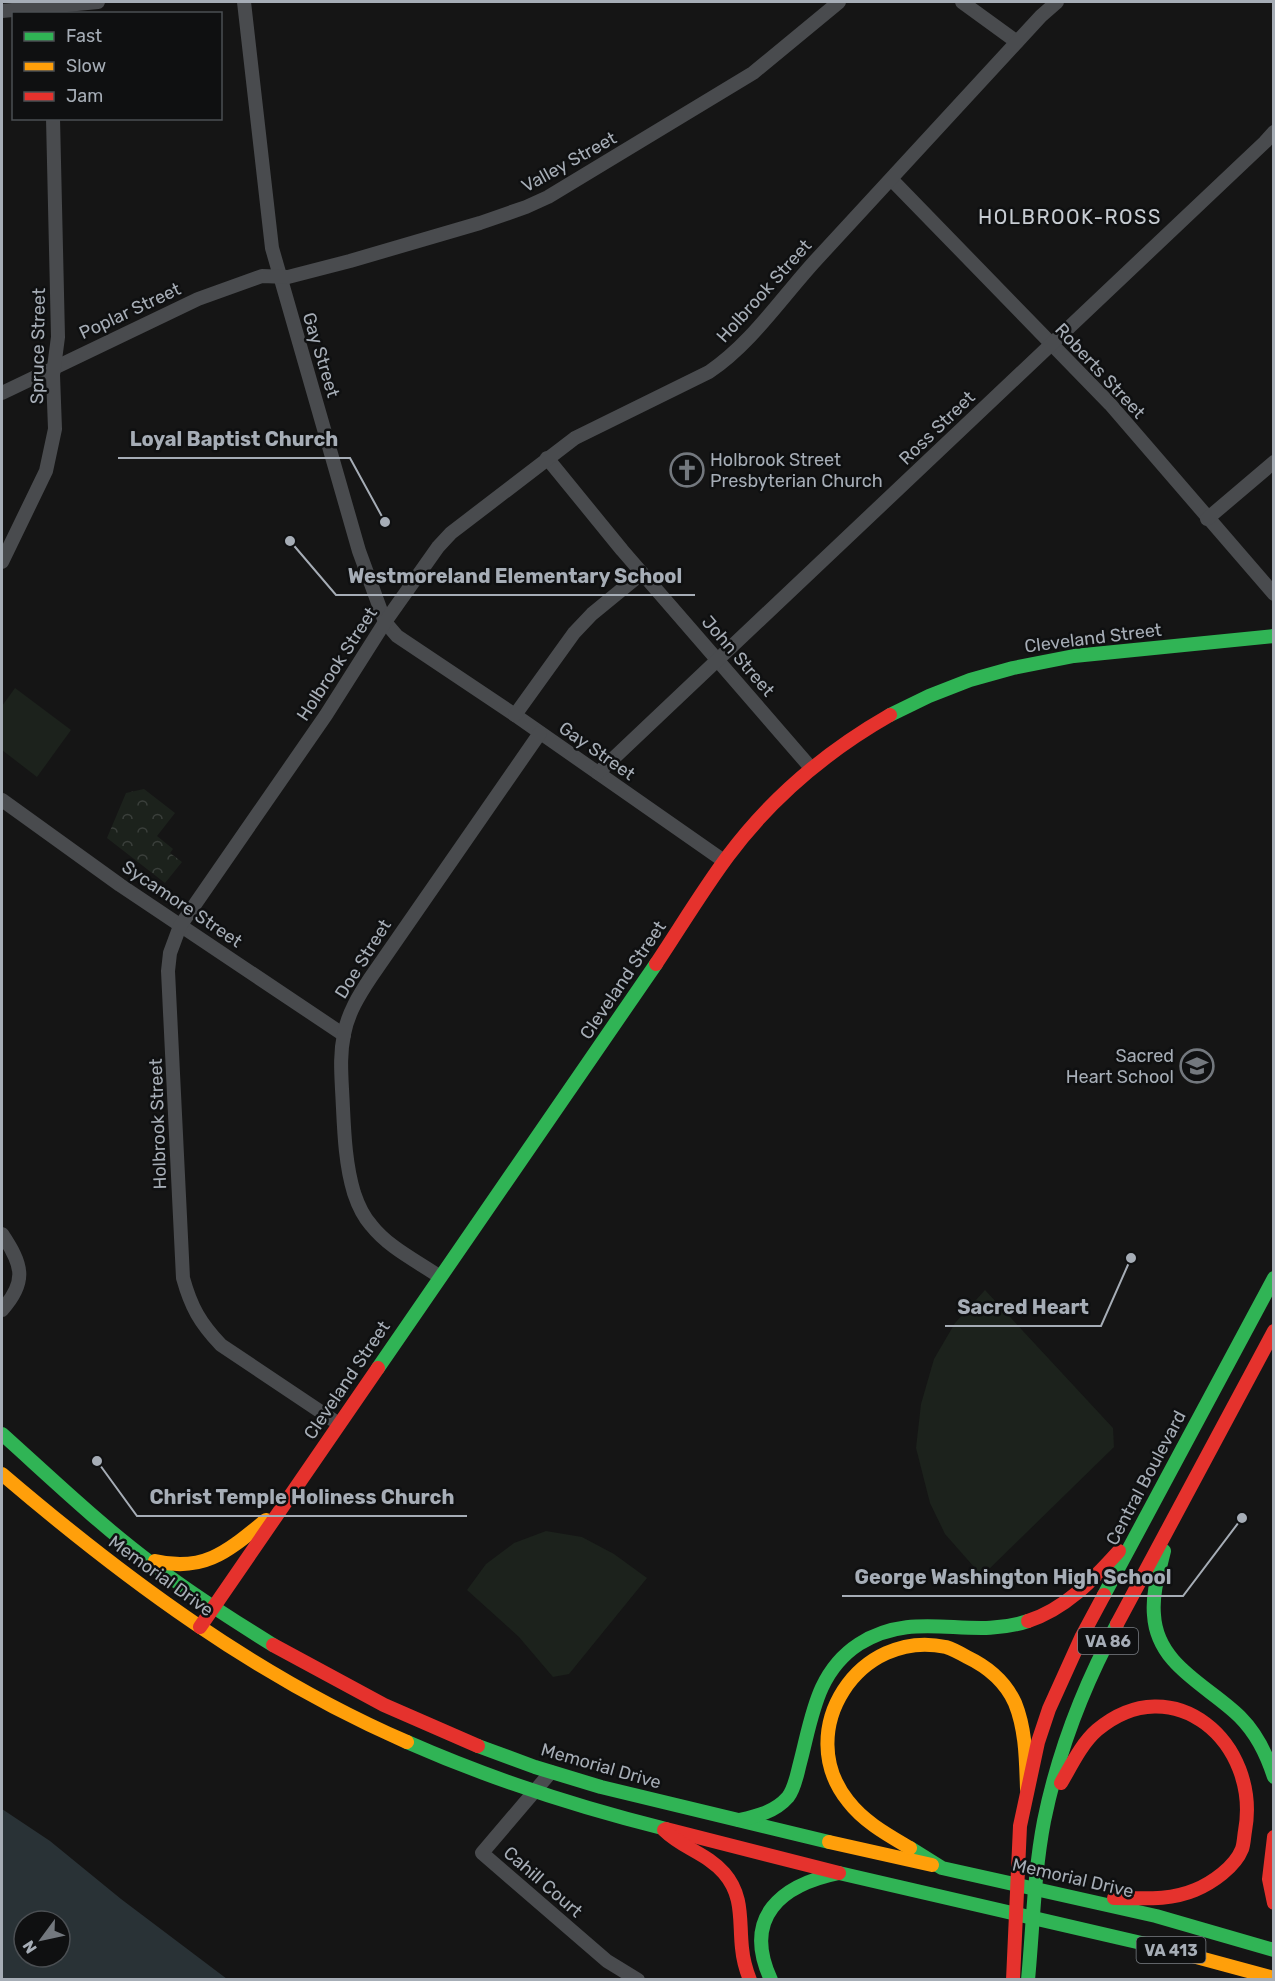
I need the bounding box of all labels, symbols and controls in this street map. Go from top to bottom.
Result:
legend [12,12,222,120]
text: Fast [66,25,102,47]
text: Slow [66,55,106,77]
text: Jam [66,85,103,107]
street label: Valley Street [518,127,620,197]
district label: HOLBROOK-ROSS [978,205,1162,229]
street label: Holbrook Street [712,235,816,347]
street label: Poplar Street [76,278,184,344]
street label: Spruce Street [26,288,50,404]
street label: Gay Street [298,310,344,400]
street label: Roberts Street [1050,319,1150,423]
street label: Ross Street [895,386,979,470]
callout: Loyal Baptist Church [118,420,350,458]
text: Loyal Baptist Church [130,427,338,451]
place label: Holbrook Street Presbyterian Church [710,449,883,492]
church icon: Holbrook Street Presbyterian Church [669,452,705,488]
callout: Westmoreland Elementary School [336,557,695,595]
text: Westmoreland Elementary School [348,564,682,588]
street label: Holbrook Street [292,603,382,725]
street label: John Street [697,611,779,701]
street label: Cleveland Street [1023,619,1163,657]
street label: Gay Street [555,717,639,785]
street label: Sycamore Street [118,856,246,952]
street label: Doe Street [330,915,396,1003]
street label: Cleveland Street [575,917,671,1043]
place label: Sacred Heart School [1066,1045,1174,1088]
school or university icon: Sacred Heart School [1179,1048,1215,1084]
street label: Holbrook Street [145,1058,171,1190]
callout: Sacred Heart [945,1288,1101,1326]
text: Sacred Heart [957,1295,1089,1319]
street label: Cleveland Street [299,1317,395,1443]
street label: Central Boulevard [1101,1407,1191,1549]
callout: Christ Temple Holiness Church [137,1478,467,1516]
text: Christ Temple Holiness Church [150,1485,454,1509]
street label: Memorial Drive [104,1531,218,1621]
callout: George Washington High School [842,1558,1183,1596]
text: George Washington High School [855,1565,1171,1589]
road number: VA 86 [1078,1628,1138,1654]
street label: Memorial Drive [538,1738,664,1794]
street label: Cahill Court [499,1842,587,1922]
street label: Memorial Drive [1010,1853,1136,1903]
north arrow [12,1909,72,1969]
text: N [19,1937,41,1957]
road number: VA 413 [1136,1937,1206,1963]

